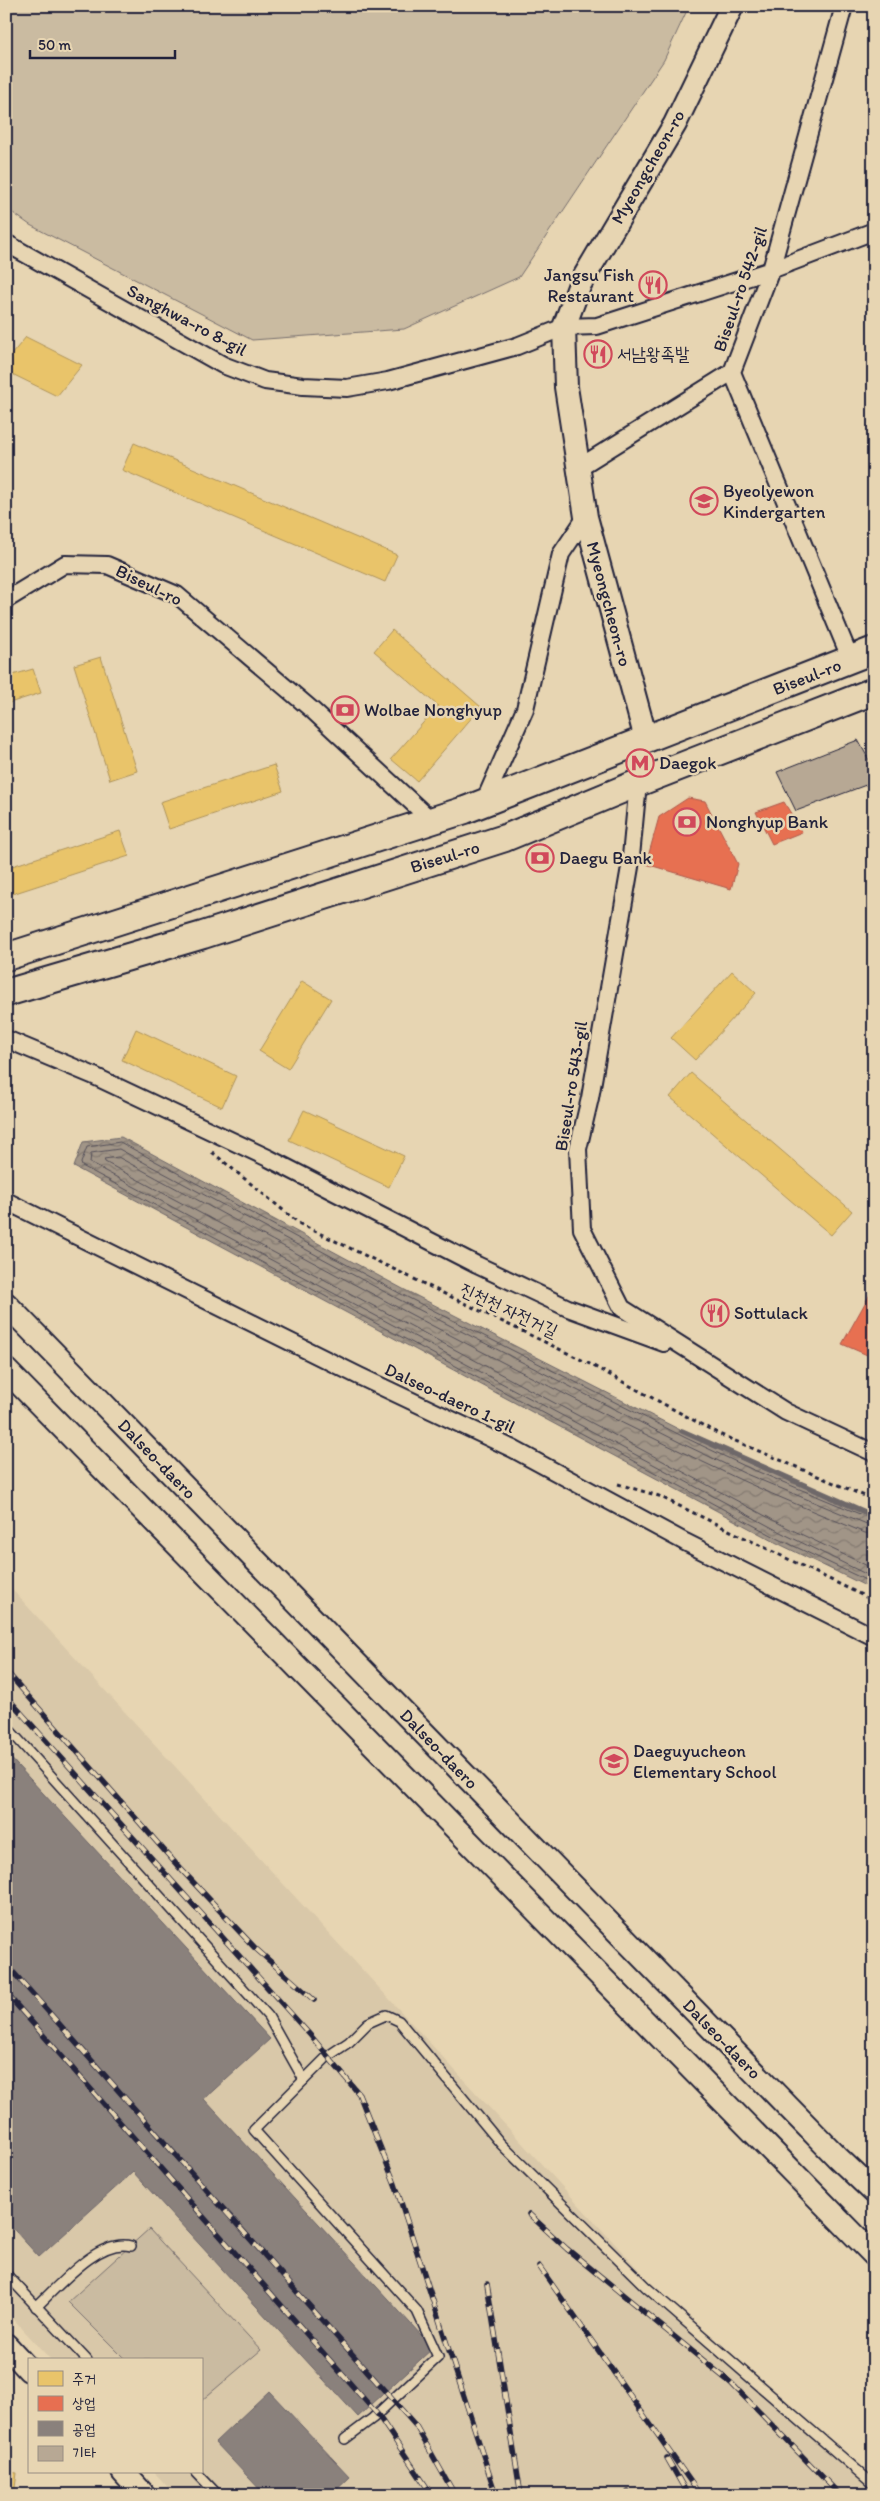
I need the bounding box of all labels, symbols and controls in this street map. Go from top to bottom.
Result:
scale bar [30,28,175,60]
text: 50 m [38,36,71,54]
street label: Myeongcheon-ro [606,106,690,228]
street label: Biseul-ro 542-gil [708,223,772,355]
place label: Jangsu Fish Restaurant [544,264,634,307]
restaurant icon: Jangsu Fish Restaurant [638,270,668,300]
street label: Sanghwa-ro 8-gil [123,279,251,361]
restaurant icon: 서남왕족발 [583,339,613,369]
place label: 서남왕족발 [617,343,690,365]
place label: Byeolyewon Kindergarten [723,480,826,523]
school or university icon: Byeolyewon Kindergarten [689,486,719,516]
street label: Myeongcheon-ro [582,539,636,669]
street label: Biseul-ro [112,559,186,611]
street label: Biseul-ro [770,654,844,700]
bank icon: Wolbae Nonghyup [330,695,360,725]
place label: Wolbae Nonghyup [364,699,502,721]
metro station icon: Daegok [625,748,655,778]
place label: Daegok [659,752,716,774]
bank icon: Nonghyup Bank [672,807,702,837]
place label: Nonghyup Bank [706,811,829,833]
street label: Biseul-ro [408,836,482,878]
bank icon: Daegu Bank [525,843,555,873]
place label: Daegu Bank [559,847,652,869]
street label: Biseul-ro 543-gil [550,1019,592,1153]
street label: 진천천 자전거길 [457,1278,562,1342]
restaurant icon: Sottulack [700,1298,730,1328]
place label: Sottulack [734,1302,809,1324]
street label: Dalseo-daero 1-gil [381,1358,519,1438]
street label: Dalseo-daero [113,1414,201,1504]
street label: Dalseo-daero [395,1704,483,1794]
place label: Daeguyucheon Elementary School [633,1740,777,1783]
school or university icon: Daeguyucheon Elementary School [599,1746,629,1776]
street label: Dalseo-daero [678,1994,766,2084]
legend [28,2358,202,2474]
text: 주거 [72,2370,96,2388]
text: 상업 [72,2394,96,2412]
text: 공업 [72,2420,96,2438]
text: 기타 [72,2444,96,2462]

